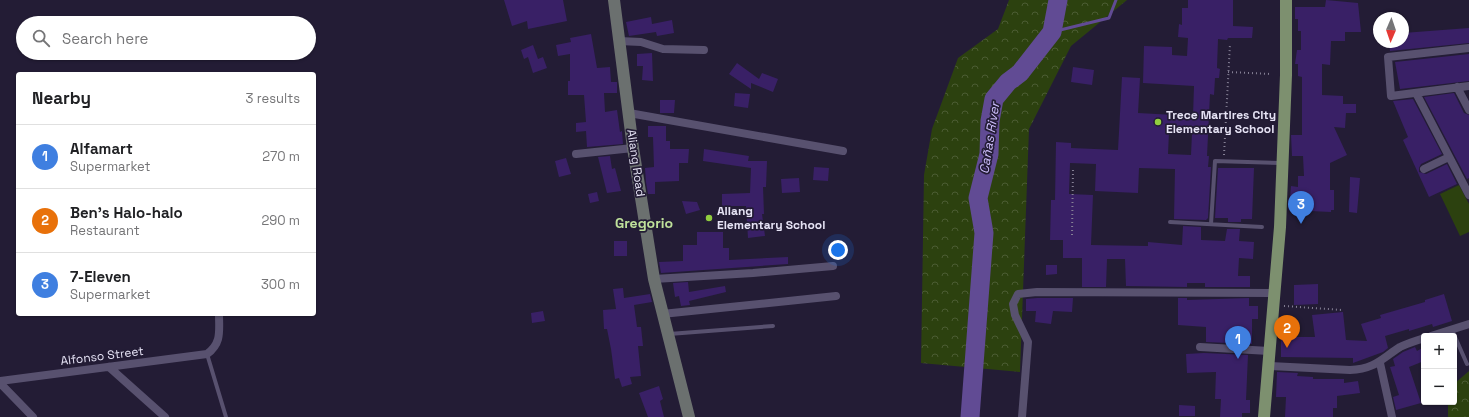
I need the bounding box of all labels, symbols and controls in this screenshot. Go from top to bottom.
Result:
north arrow [1373,12,1409,48]
search box [16,16,316,60]
icon: search [30,27,52,49]
text: Search here [62,29,148,48]
text: Nearby [32,87,91,109]
text: 3 results [246,90,300,107]
water label: Cañas River [975,99,1004,175]
place label: Trece Martires City Elementary School [1166,107,1276,137]
marker: Trece Martires City Elementary School [1153,117,1163,127]
street label: Aliang Road [623,128,649,198]
text: Alfamart [70,139,133,158]
text: 1 [42,148,48,165]
text: 270 m [262,148,300,165]
text: Supermarket [70,158,151,175]
pin: 3 [1288,191,1314,224]
text: Ben's Halo-halo [70,203,183,222]
place label: Aliang Elementary School [717,203,825,233]
text: 2 [41,212,49,229]
text: 290 m [261,212,300,229]
marker: Aliang Elementary School [704,213,714,223]
district label: Gregorio [615,214,673,232]
text: Restaurant [70,222,140,239]
your location [828,240,848,260]
text: 7-Eleven [70,267,131,286]
text: 3 [41,276,49,293]
text: 300 m [261,276,300,293]
text: Supermarket [70,286,151,303]
pin: 2 [1274,315,1300,348]
pin: 1 [1225,326,1251,359]
map controls [1421,333,1457,405]
button: + [1421,333,1457,369]
street label: Alfonso Street [59,343,145,369]
button: − [1421,369,1457,405]

